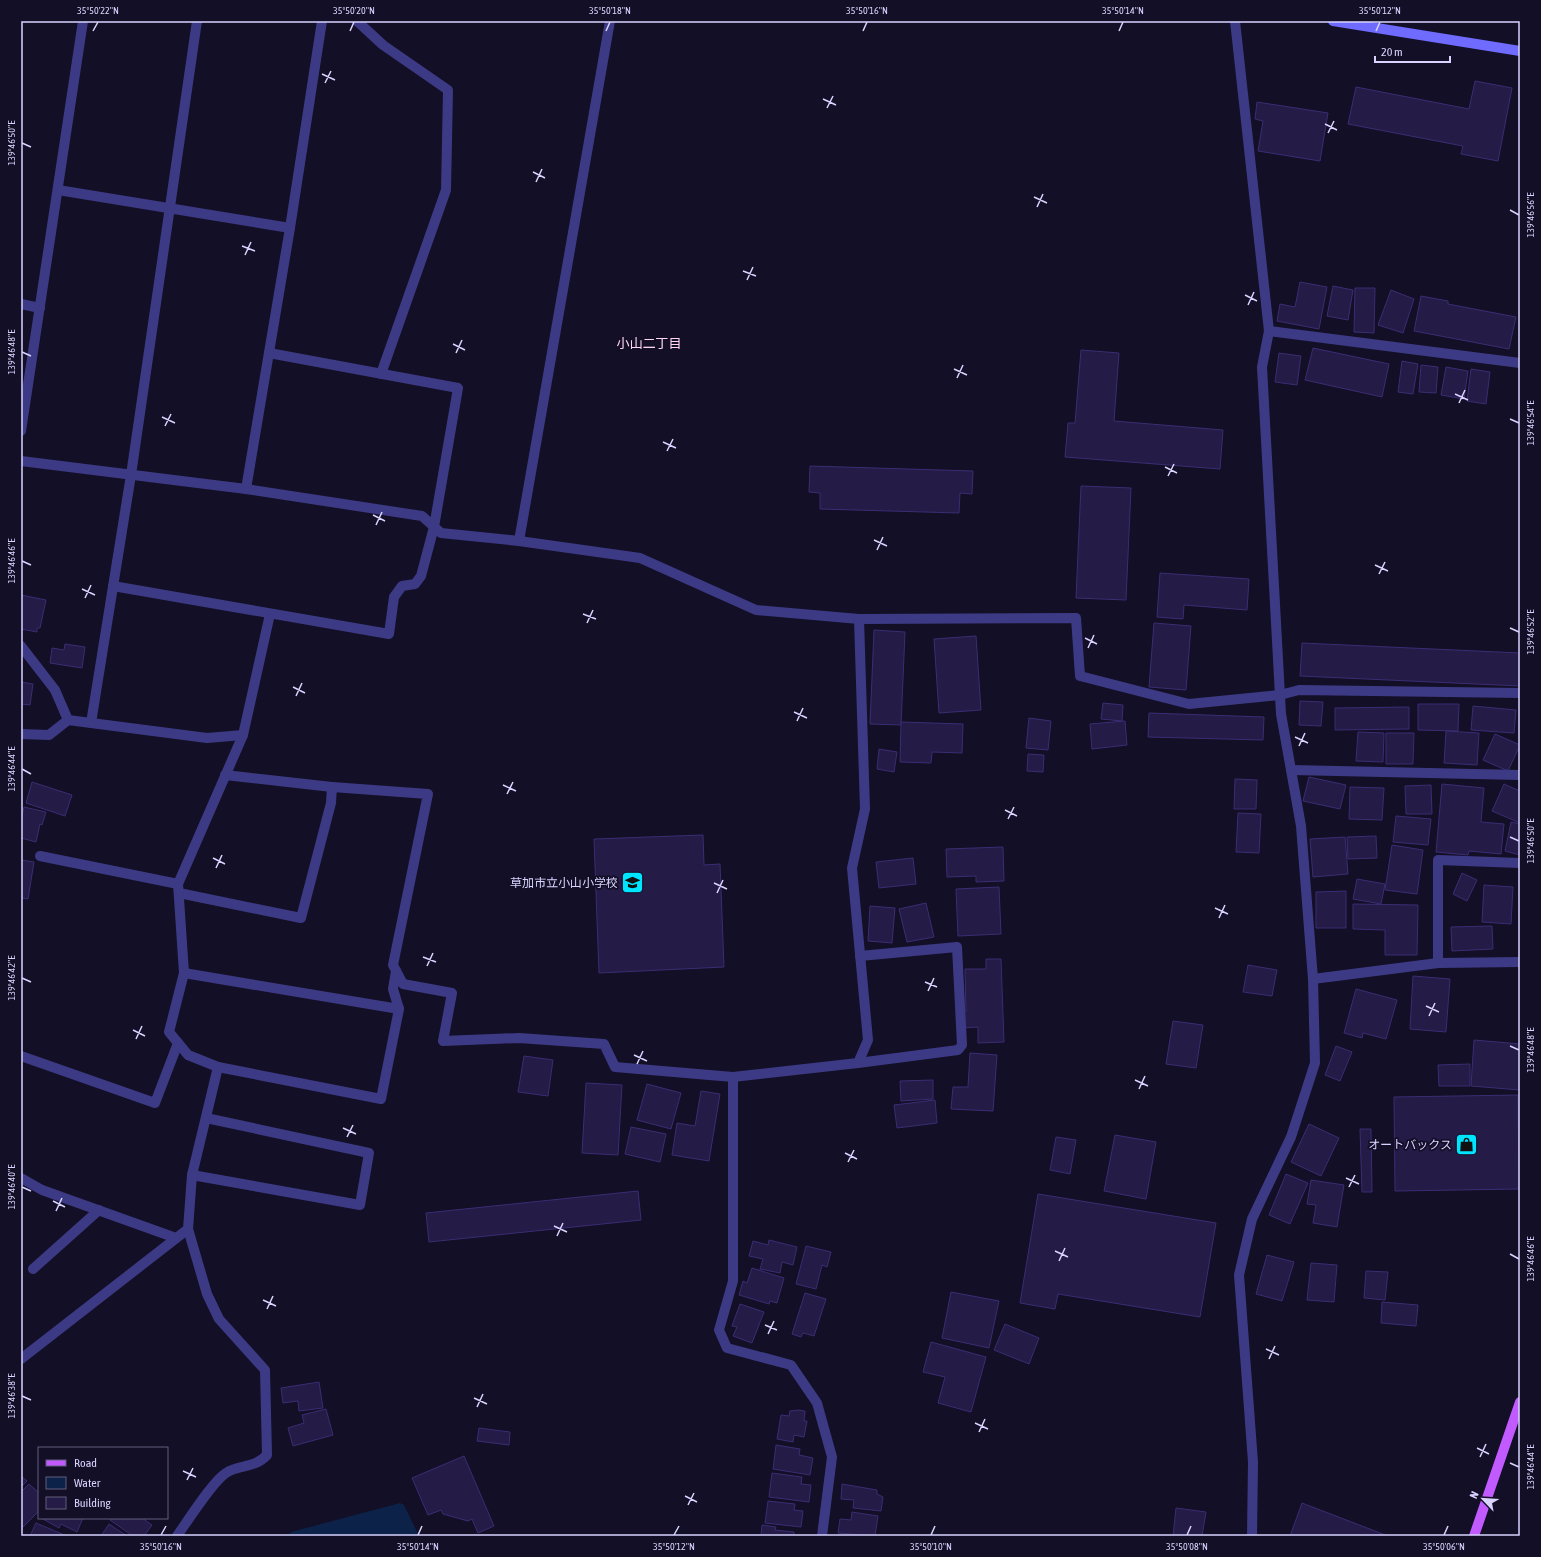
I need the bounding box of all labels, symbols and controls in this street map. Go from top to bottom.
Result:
text: 35°50'22"N [77,5,119,16]
text: 35°50'20"N [333,5,375,16]
text: 35°50'18"N [589,5,631,16]
text: 35°50'16"N [846,5,888,16]
text: 35°50'14"N [1102,5,1144,16]
text: 35°50'12"N [1359,5,1401,16]
scale bar [1375,38,1450,64]
text: 20 m [1381,45,1403,59]
text: 139°46'50"E [6,120,17,165]
text: 139°46'56"E [1525,192,1536,237]
text: 139°46'48"E [6,329,17,374]
district label: 小山二丁目 [616,336,682,351]
text: 139°46'54"E [1525,400,1536,445]
text: 139°46'46"E [6,538,17,583]
text: 139°46'52"E [1525,609,1536,654]
text: 139°46'44"E [6,746,17,791]
text: 139°46'50"E [1525,818,1536,863]
school or university icon: 草加市立小山小学校 [620,870,646,896]
place label: 草加市立小山小学校 [510,876,618,890]
text: 139°46'42"E [6,955,17,1000]
text: 139°46'48"E [1525,1027,1536,1072]
shop icon: オートバックス [1454,1132,1480,1158]
place label: オートバックス [1368,1138,1452,1152]
text: 139°46'40"E [6,1164,17,1209]
text: 139°46'46"E [1525,1236,1536,1281]
text: 139°46'38"E [6,1373,17,1418]
text: 139°46'44"E [1525,1444,1536,1489]
legend [38,1447,168,1519]
text: Road [74,1456,97,1470]
text: Water [74,1476,101,1490]
north arrow [1463,1479,1503,1519]
text: N [1467,1489,1481,1500]
text: Building [74,1496,112,1510]
text: 35°50'16"N [140,1541,182,1552]
text: 35°50'14"N [397,1541,439,1552]
text: 35°50'12"N [653,1541,695,1552]
text: 35°50'10"N [910,1541,952,1552]
text: 35°50'08"N [1166,1541,1208,1552]
text: 35°50'06"N [1423,1541,1465,1552]

